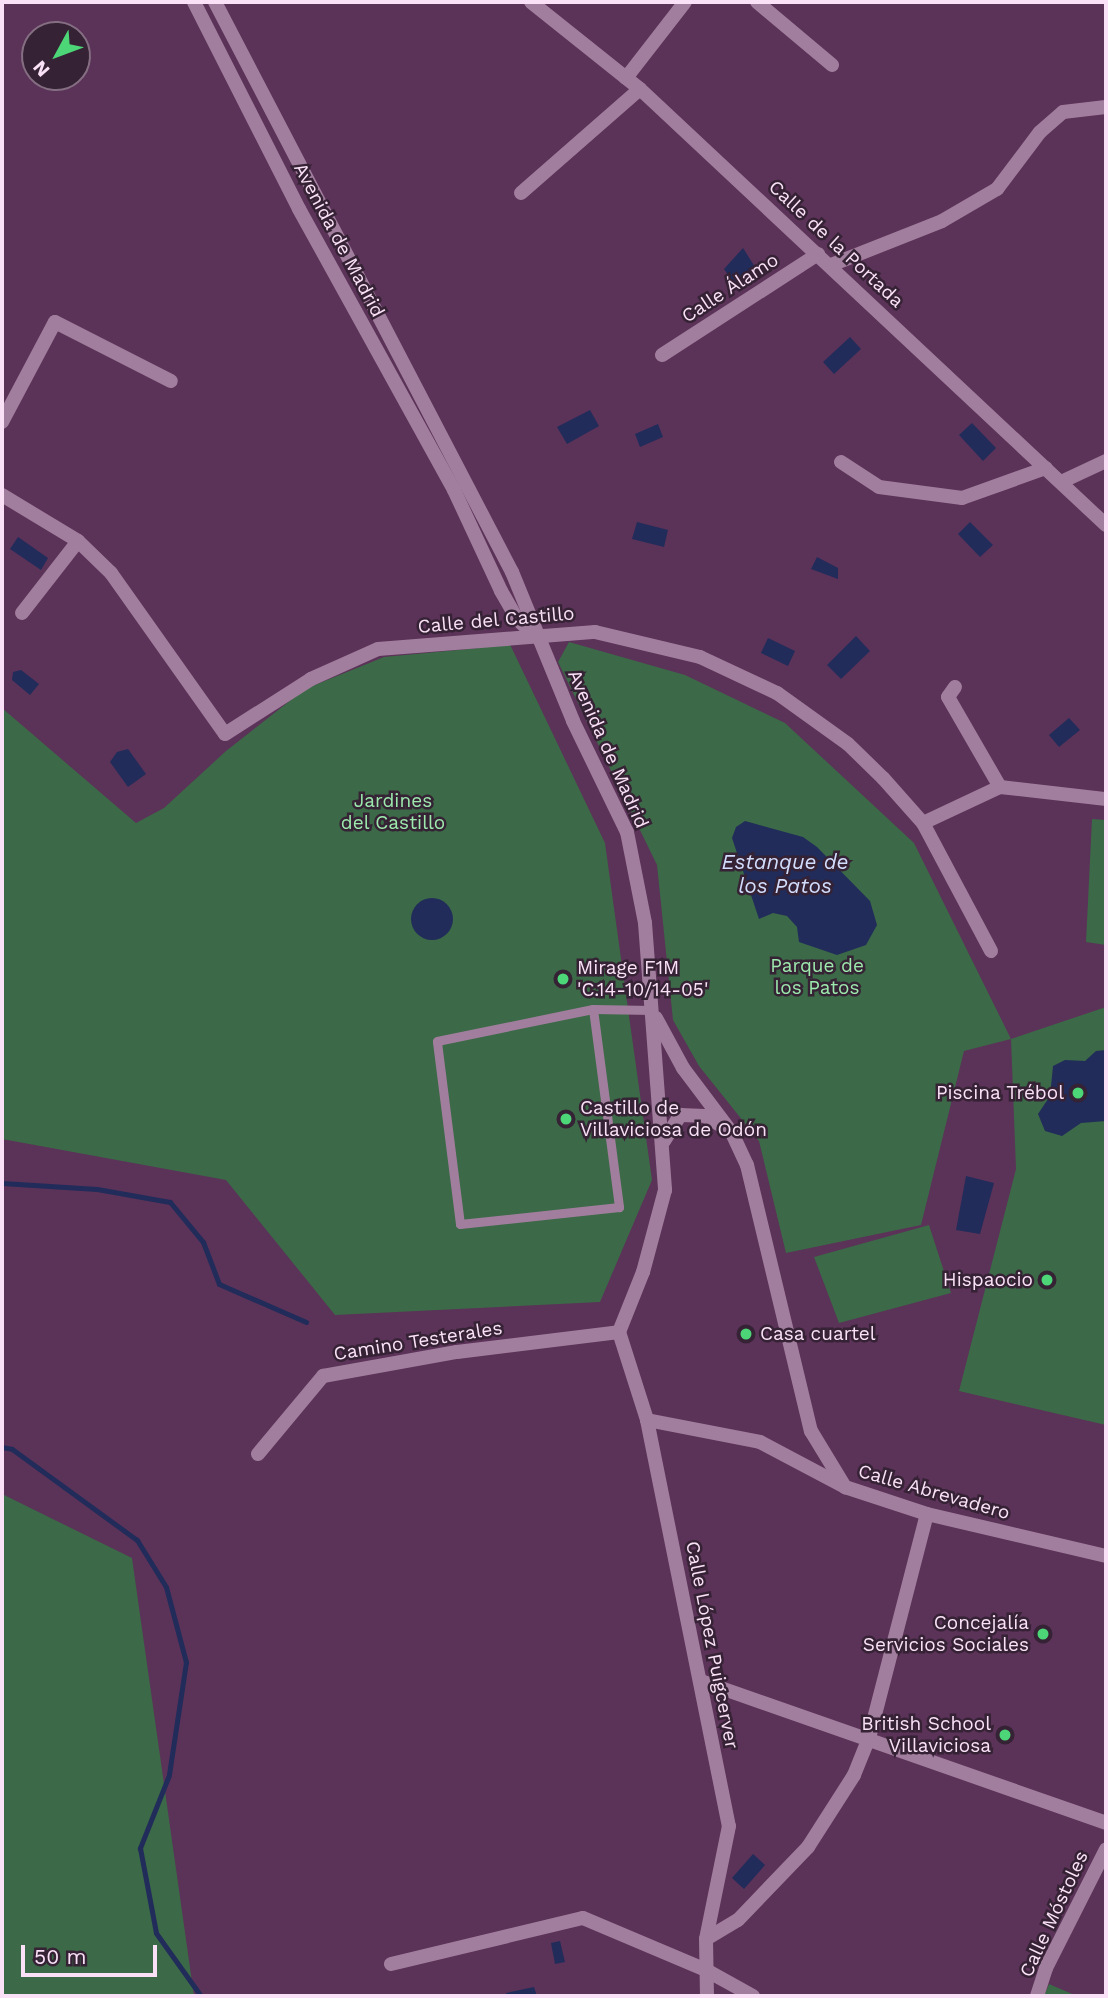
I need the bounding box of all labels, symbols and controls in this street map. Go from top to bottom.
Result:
north arrow [21,21,91,91]
text: N [28,56,55,82]
street label: Avenida de Madrid [289,159,389,321]
street label: Calle de la Portada [764,175,908,313]
street label: Calle Álamo [677,248,783,328]
street label: Calle del Castillo [416,602,576,638]
street label: Avenida de Madrid [563,666,653,832]
park label: Jardines del Castillo [340,790,446,834]
water label: Estanque de los Patos [721,849,849,899]
park label: Parque de los Patos [770,955,864,999]
place label: Mirage F1M 'C.14-10/14-05' [577,957,708,1001]
marker: Mirage F1M 'C.14-10/14-05' [555,971,571,987]
place label: Piscina Trébol [935,1082,1064,1104]
marker: Piscina Trébol [1070,1085,1086,1101]
place label: Castillo de Villaviciosa de Odón [580,1097,767,1141]
marker: Castillo de Villaviciosa de Odón [558,1111,574,1127]
place label: Hispaocio [943,1269,1033,1291]
marker: Hispaocio [1039,1272,1055,1288]
street label: Camino Testerales [332,1316,504,1366]
place label: Casa cuartel [760,1323,876,1345]
marker: Casa cuartel [738,1326,754,1342]
street label: Calle Abrevadero [855,1459,1013,1525]
street label: Calle López Puigcerver [681,1539,743,1751]
place label: Concejalía Servicios Sociales [863,1612,1029,1656]
marker: Concejalía Servicios Sociales [1035,1626,1051,1642]
place label: British School Villaviciosa [861,1713,991,1757]
marker: British School Villaviciosa [997,1727,1013,1743]
street label: Calle Móstoles [1015,1847,1093,1981]
scale bar [24,1932,161,1976]
text: 50 m [34,1944,86,1969]

